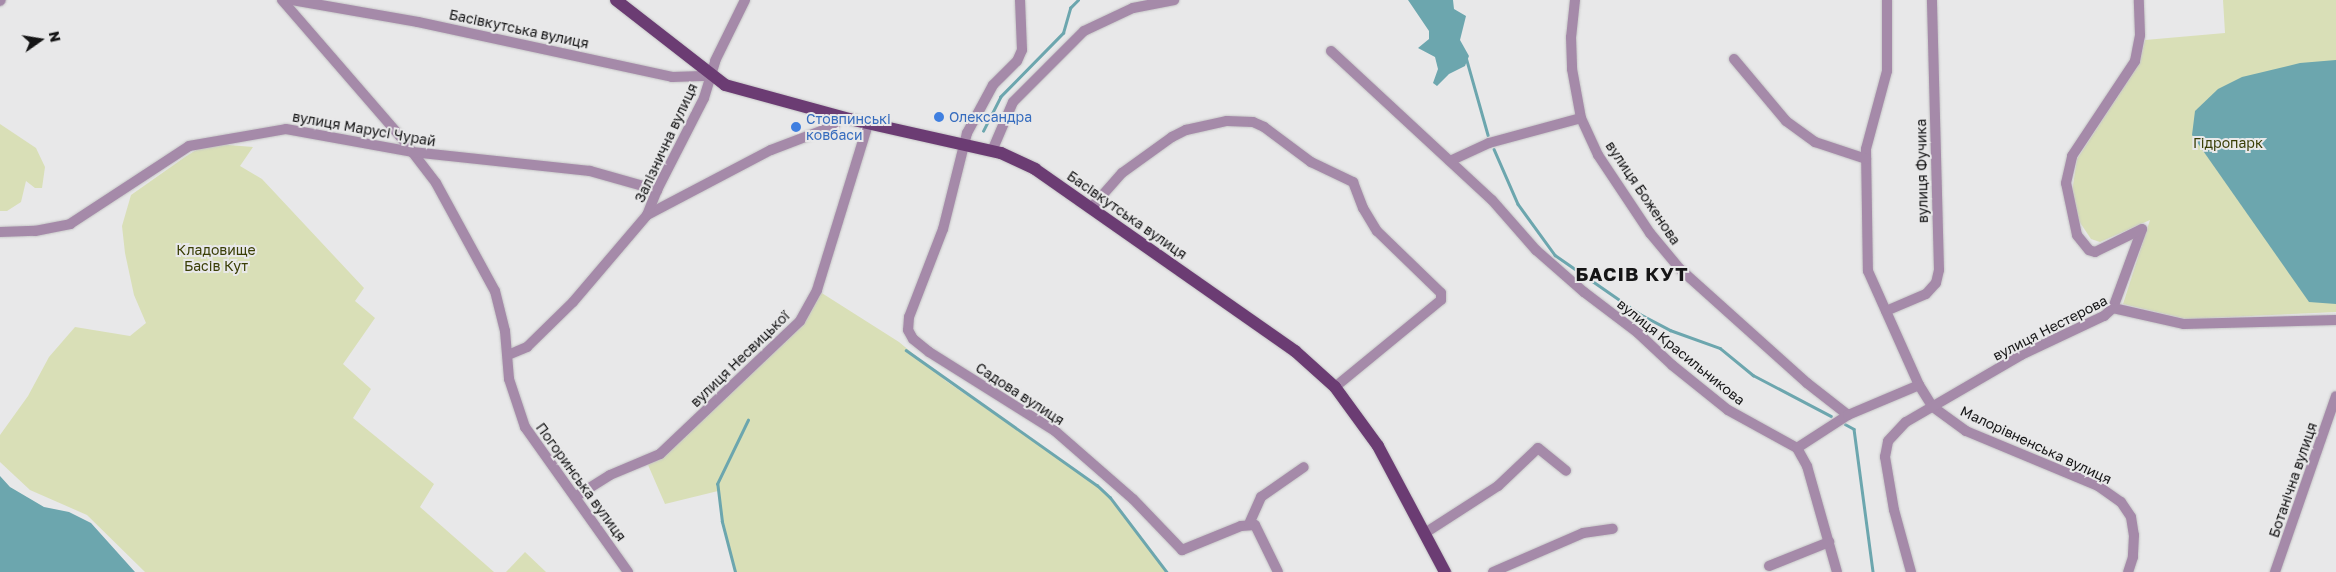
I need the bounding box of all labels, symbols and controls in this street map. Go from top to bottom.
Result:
street label: Басівкутська вулиця [448,6,590,52]
north arrow [15,15,65,65]
text: N [46,29,65,44]
street label: Залізнична вулиця [631,81,701,205]
street label: вулиця Марусі Чурай [291,108,437,150]
place label: Олександра [949,109,1032,125]
place label: Стовпинські ковбаси [806,111,891,144]
marker: Олександра [933,111,945,123]
street label: вулиця Фучика [1913,119,1931,223]
marker: Стовпинські ковбаси [790,121,802,133]
park label: Гідропарк [2193,135,2263,151]
street label: вулиця Боженова [1602,138,1684,248]
street label: Басівкутська вулиця [1064,167,1190,263]
park label: Кладовище Басів Кут [176,242,256,274]
district label: БАСІВ КУТ [1574,263,1690,285]
street label: вулиця Нестерова [1990,292,2110,364]
street label: вулиця Красильникова [1614,295,1748,409]
street label: вулиця Несвицької [687,307,793,411]
street label: Садова вулиця [973,359,1067,429]
street label: Малорівненська вулиця [1958,403,2114,487]
street label: Погоринська вулиця [532,419,630,545]
street label: Ботанічна вулиця [2265,420,2321,540]

